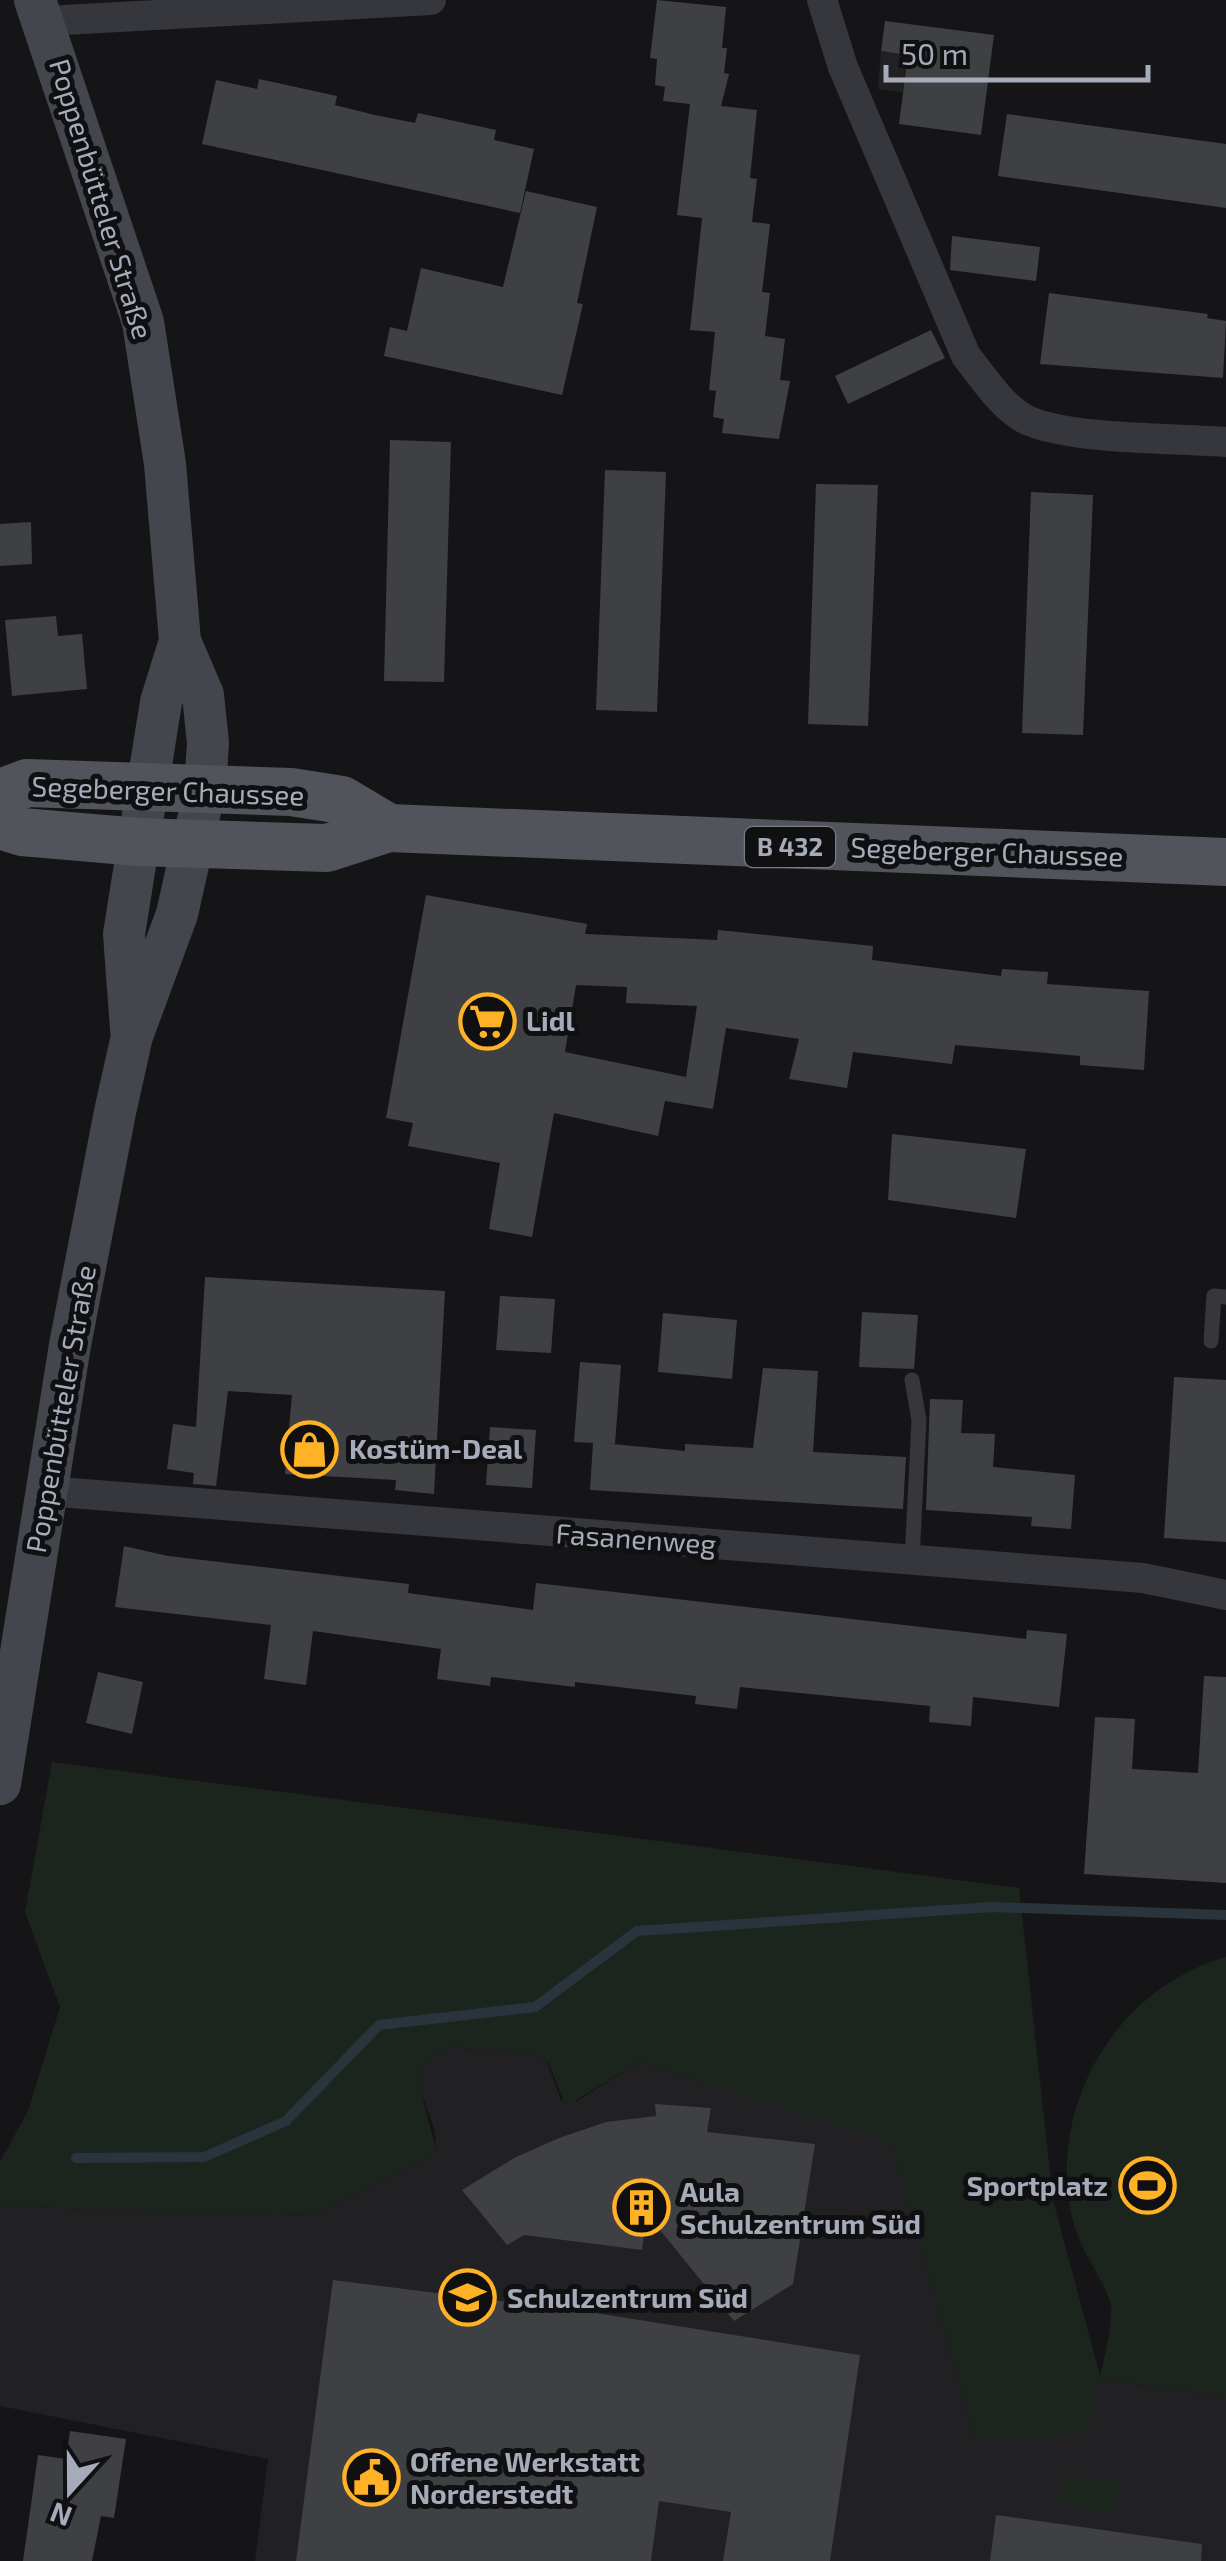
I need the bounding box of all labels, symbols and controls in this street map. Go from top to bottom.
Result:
scale bar [886,20,1148,82]
text: 50 m [901,35,968,71]
street label: Poppenbütteler Straße [43,54,161,343]
street label: Segeberger Chaussee [31,768,305,812]
road number: B 432 [745,827,835,867]
street label: Segeberger Chaussee [850,829,1124,873]
supermarket icon: Lidl [457,991,517,1051]
place label: Lidl [526,1003,575,1037]
street label: Poppenbütteler Straße [18,1262,102,1555]
shop icon: Kostüm-Deal [280,1419,340,1479]
place label: Kostüm-Deal [349,1431,523,1465]
street label: Fasanenweg [555,1515,718,1561]
sports icon: Sportplatz [1117,2156,1177,2216]
place label: Sportplatz [967,2168,1108,2202]
place label: Aula Schulzentrum Süd [680,2174,921,2240]
building icon: Aula Schulzentrum Süd [611,2178,671,2238]
school or university icon: Schulzentrum Süd [438,2268,498,2328]
place label: Schulzentrum Süd [507,2280,748,2314]
north arrow [20,2441,120,2541]
place label: Offene Werkstatt Norderstedt [410,2444,640,2510]
public building icon: Offene Werkstatt Norderstedt [341,2448,401,2508]
text: N [45,2496,76,2535]

